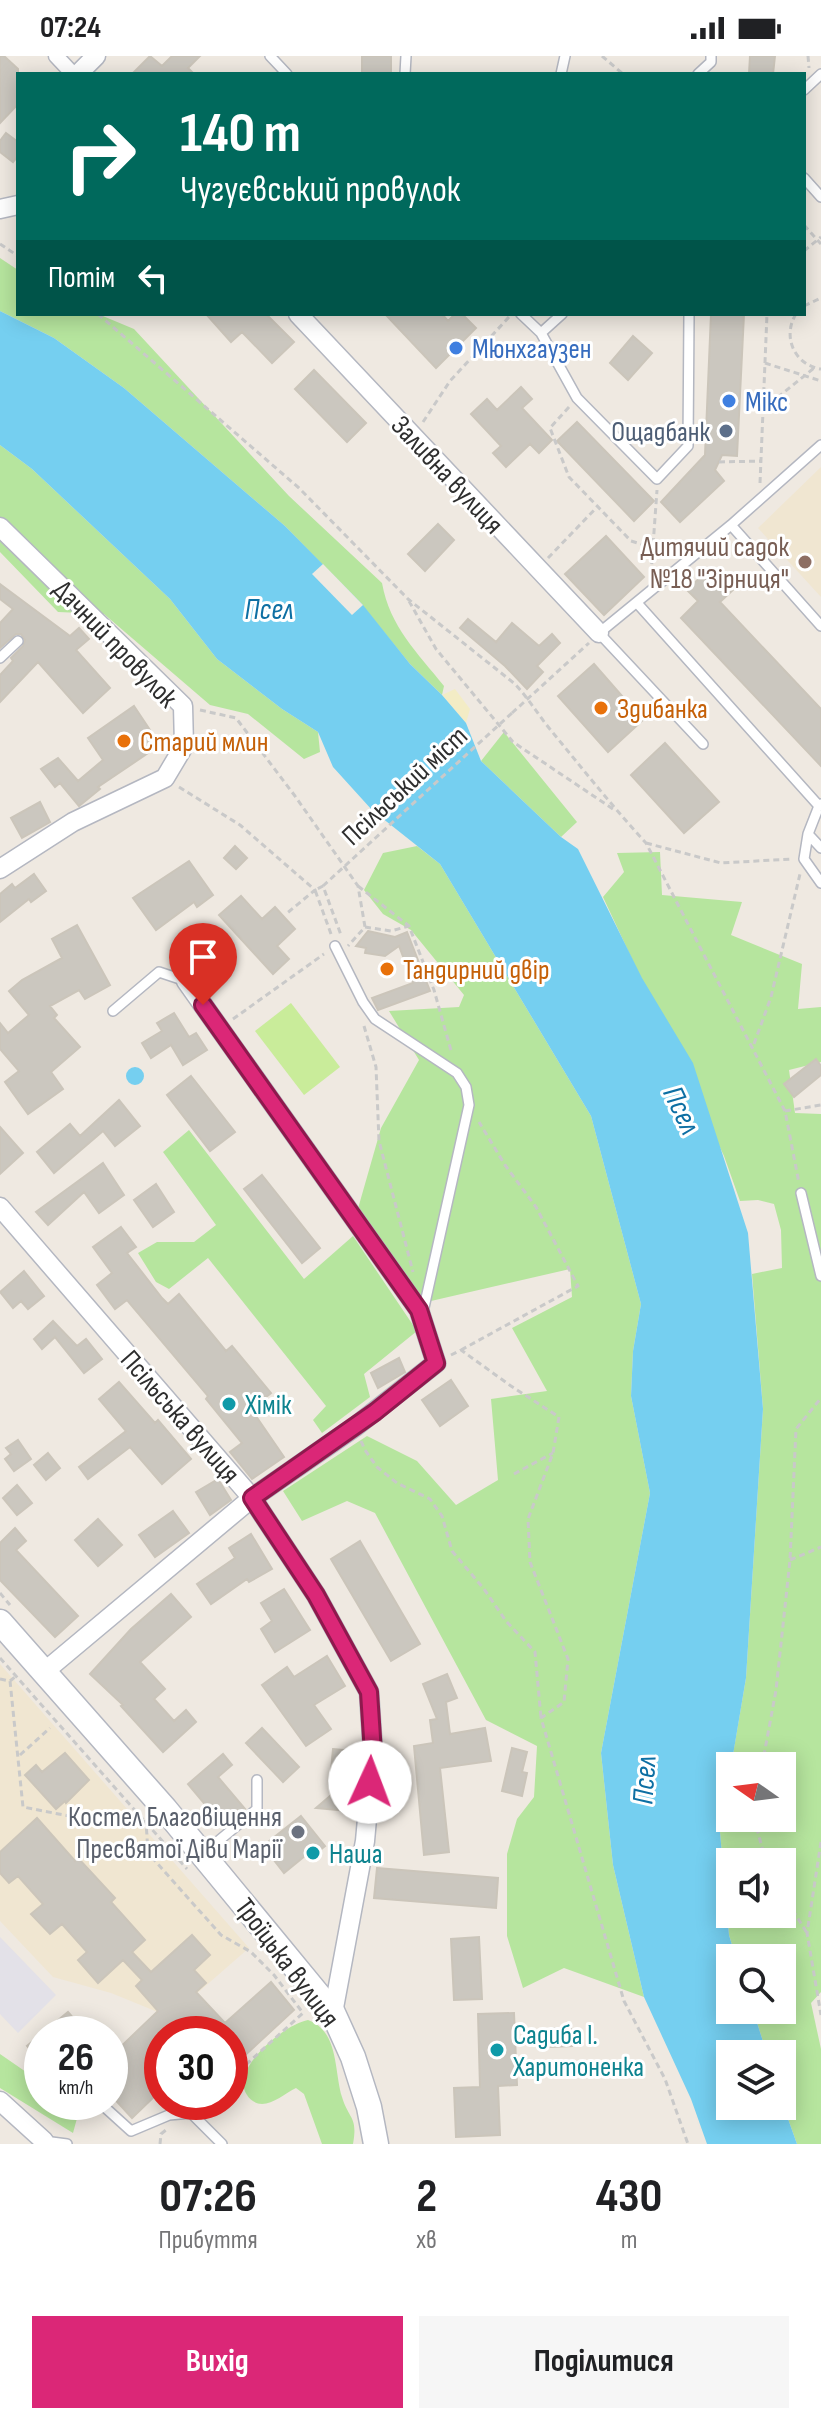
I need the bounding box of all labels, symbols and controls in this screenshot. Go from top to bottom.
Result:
text: 07:24 [40,10,101,46]
text: 140 m [180,101,301,168]
icon: right [48,104,152,208]
text: Чугуєвський провулок [180,169,460,212]
icon: left [131,256,175,300]
text: Потім [48,260,115,296]
place label: Мюнхгаузен [472,333,591,366]
marker: Мюнхгаузен [447,339,465,357]
place label: Мікс [745,386,788,419]
marker: Мікс [720,392,738,410]
street label: Заливна вулиця [384,409,510,541]
place label: Ощадбанк [611,416,710,449]
marker: Ощадбанк [717,422,735,440]
place label: Дитячий садок №18 "Зірниця" [640,531,789,596]
marker: Дитячий садок №18 "Зірниця" [796,553,814,571]
street label: Дачний провулок [46,573,184,715]
water label: Псел [245,592,293,628]
place label: Здибанка [617,693,708,726]
marker: Здибанка [592,699,610,717]
street label: Псільський міст [335,720,475,853]
place label: Старий млин [140,726,268,759]
marker: Старий млин [115,732,133,750]
pin [169,923,237,1005]
icon: arrive [181,935,225,979]
place label: Тандирний двір [403,954,550,987]
marker: Тандирний двір [378,960,396,978]
water label: Псел [654,1081,708,1140]
street label: Псільська вулиця [113,1344,247,1490]
place label: Хімік [244,1389,292,1422]
marker: Хімік [220,1395,238,1413]
position arrow [328,1740,412,1824]
north arrow [716,1752,796,1832]
map controls [716,1752,796,2120]
water label: Псел [625,1754,665,1806]
place label: Костел Благовіщення Пресвятої Діви Марії [68,1801,283,1866]
marker: Костел Благовіщення Пресвятої Діви Марії [289,1823,307,1841]
place label: Наша [329,1838,383,1871]
marker: Наша [304,1844,322,1862]
button: sound [716,1848,796,1928]
street label: Троїцька вулиця [228,1892,346,2034]
button: search [716,1944,796,2024]
speed limit sign: 30 [144,2016,248,2120]
place label: Садиба І. Харитоненка [512,2019,644,2084]
text: 26 [58,2034,94,2082]
button: layers [716,2040,796,2120]
marker: Садиба І. Харитоненка [488,2041,506,2059]
text: km/h [59,2076,93,2100]
text: 07:26 [159,2168,257,2225]
text: 2 [416,2168,437,2225]
text: 430 [596,2168,662,2225]
text: Прибуття [159,2225,258,2256]
text: хв [416,2225,437,2256]
text: m [621,2225,637,2256]
button: Вихід [32,2316,403,2408]
button: Поділитися [419,2316,789,2408]

